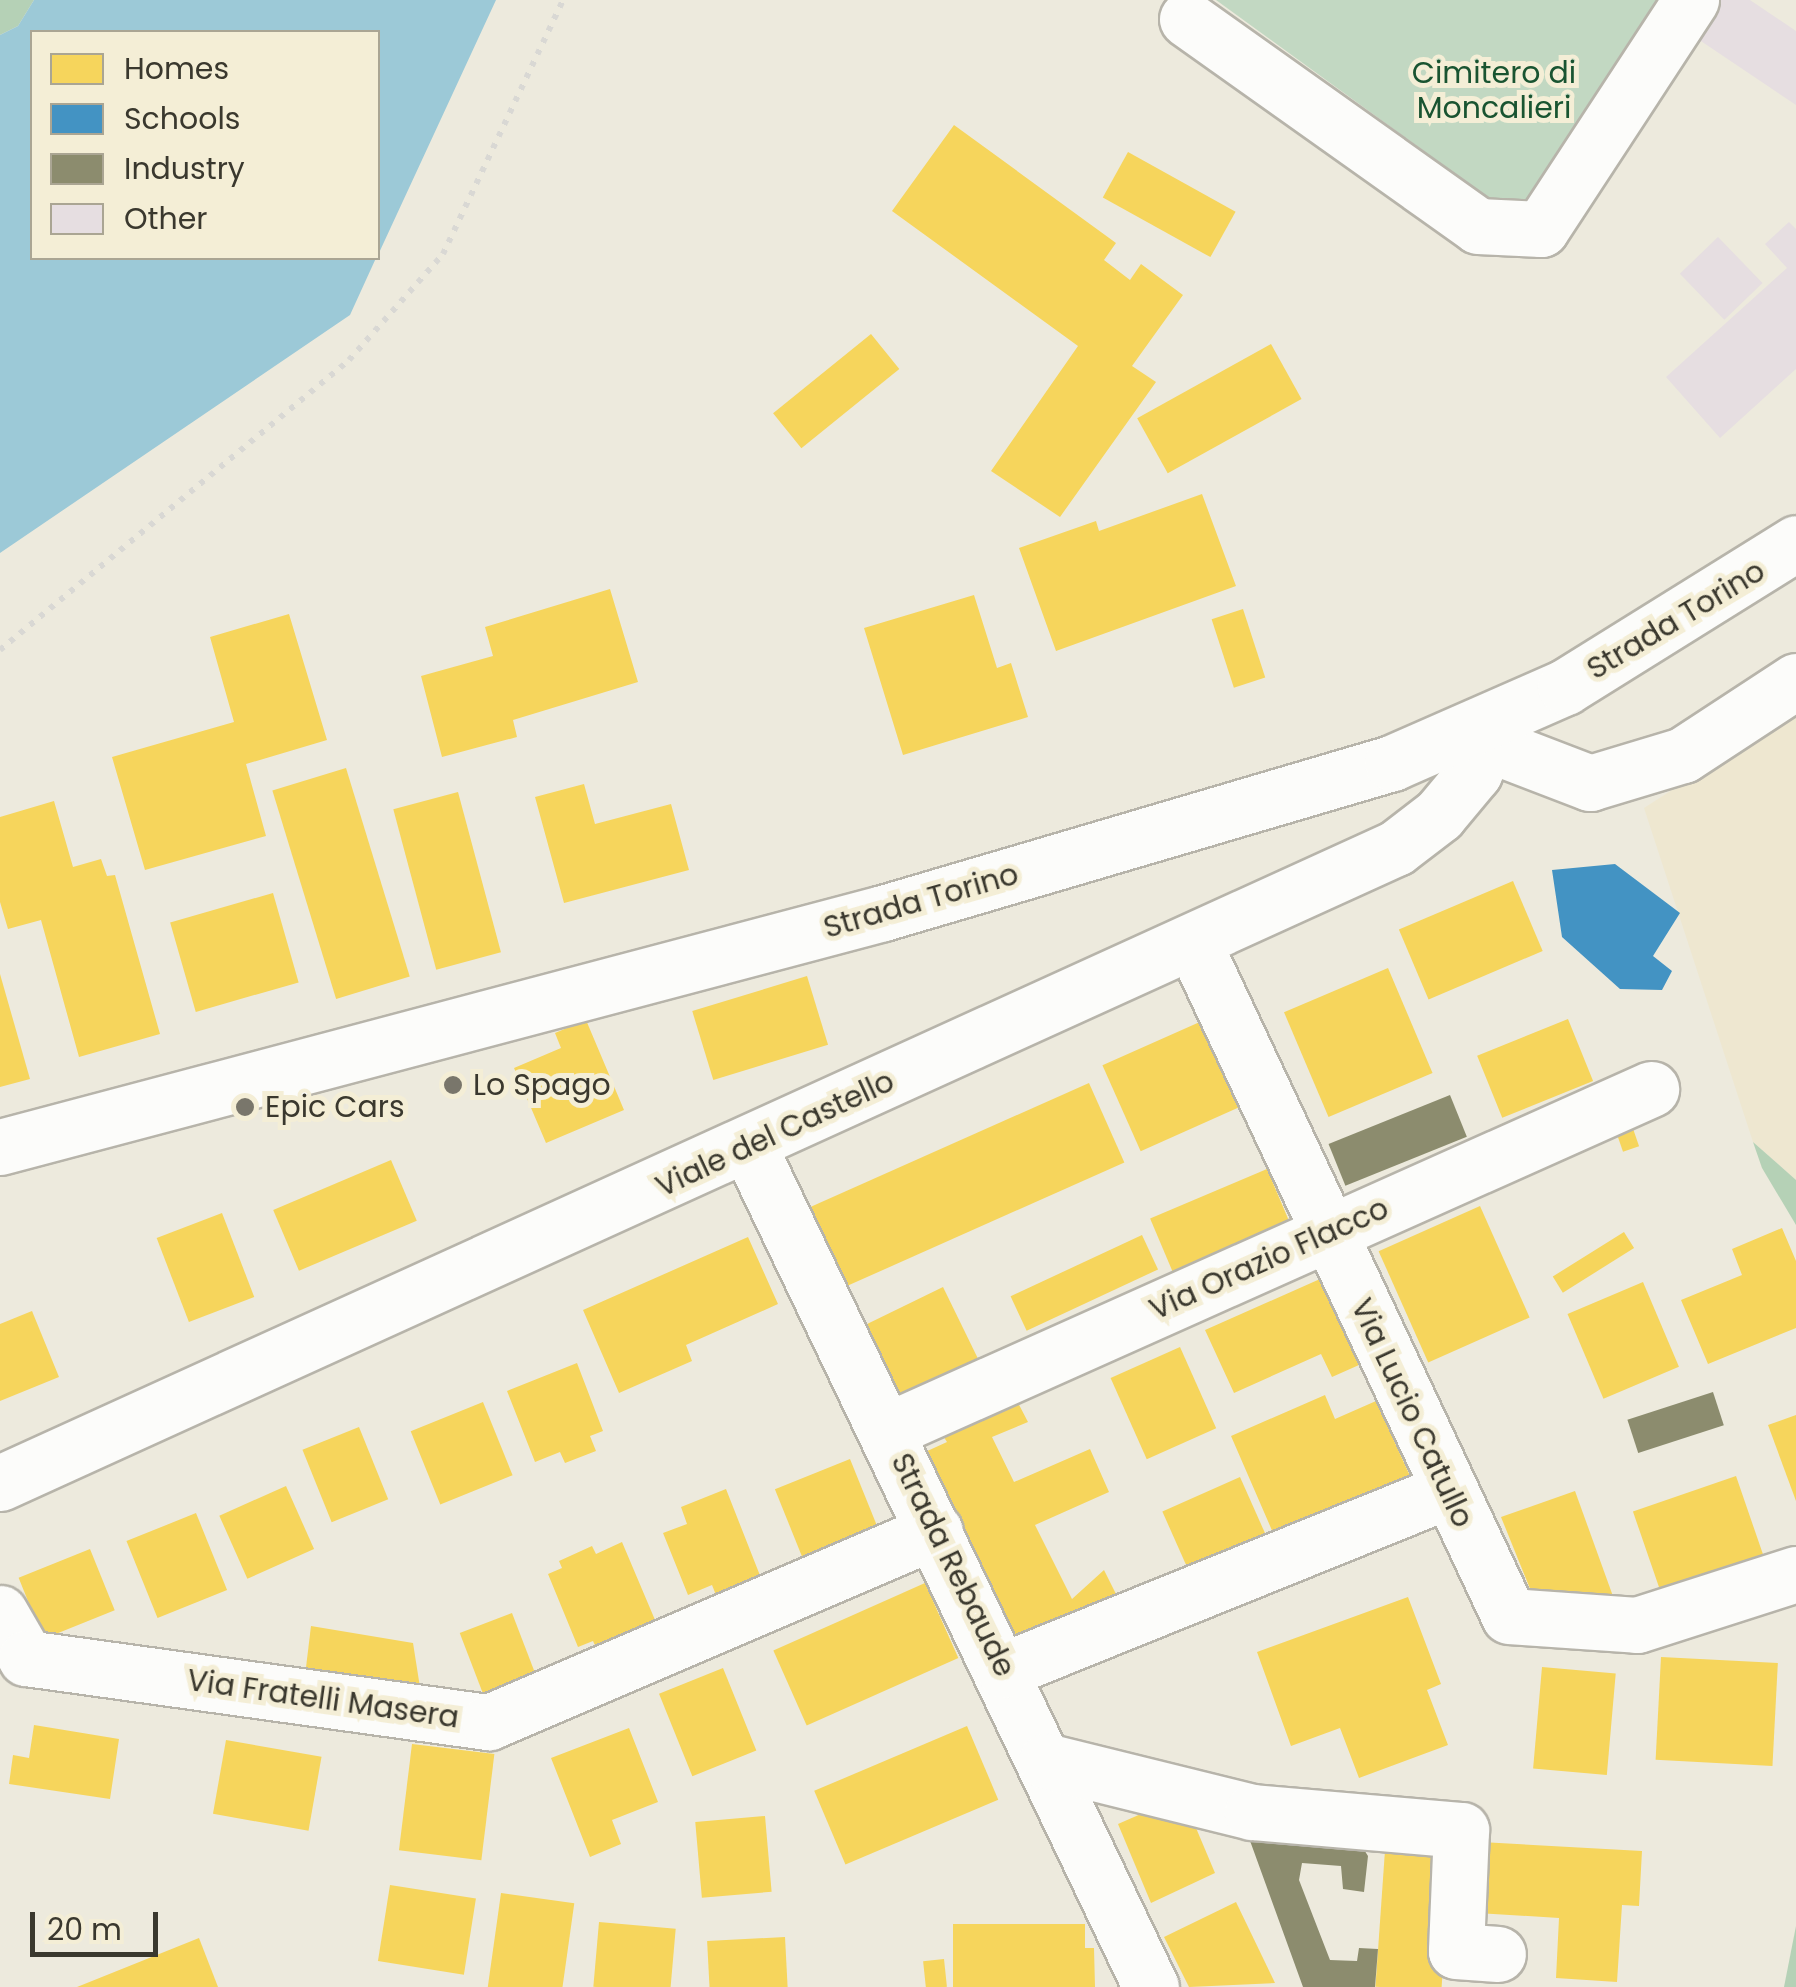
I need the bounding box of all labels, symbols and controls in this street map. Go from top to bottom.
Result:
legend [30,30,380,260]
text: Homes [124,47,229,90]
park label: Cimitero di Moncalieri [1412,55,1576,126]
text: Schools [124,97,240,140]
text: Industry [124,147,245,190]
text: Other [124,197,208,240]
street label: Strada Torino [1581,553,1771,687]
street label: Strada Torino [819,856,1023,946]
street label: Viale del Castello [650,1063,900,1205]
place label: Lo Spago [473,1067,611,1103]
marker: Lo Spago [442,1074,464,1096]
place label: Epic Cars [265,1089,405,1125]
marker: Epic Cars [234,1096,256,1118]
street label: Via Orazio Flacco [1144,1190,1394,1328]
street label: Via Lucio Catullo [1343,1293,1481,1533]
street label: Strada Rebaude [883,1447,1023,1683]
street label: Via Fratelli Masera [185,1662,461,1736]
scale bar [35,1892,162,1954]
text: 20 m [47,1908,122,1951]

